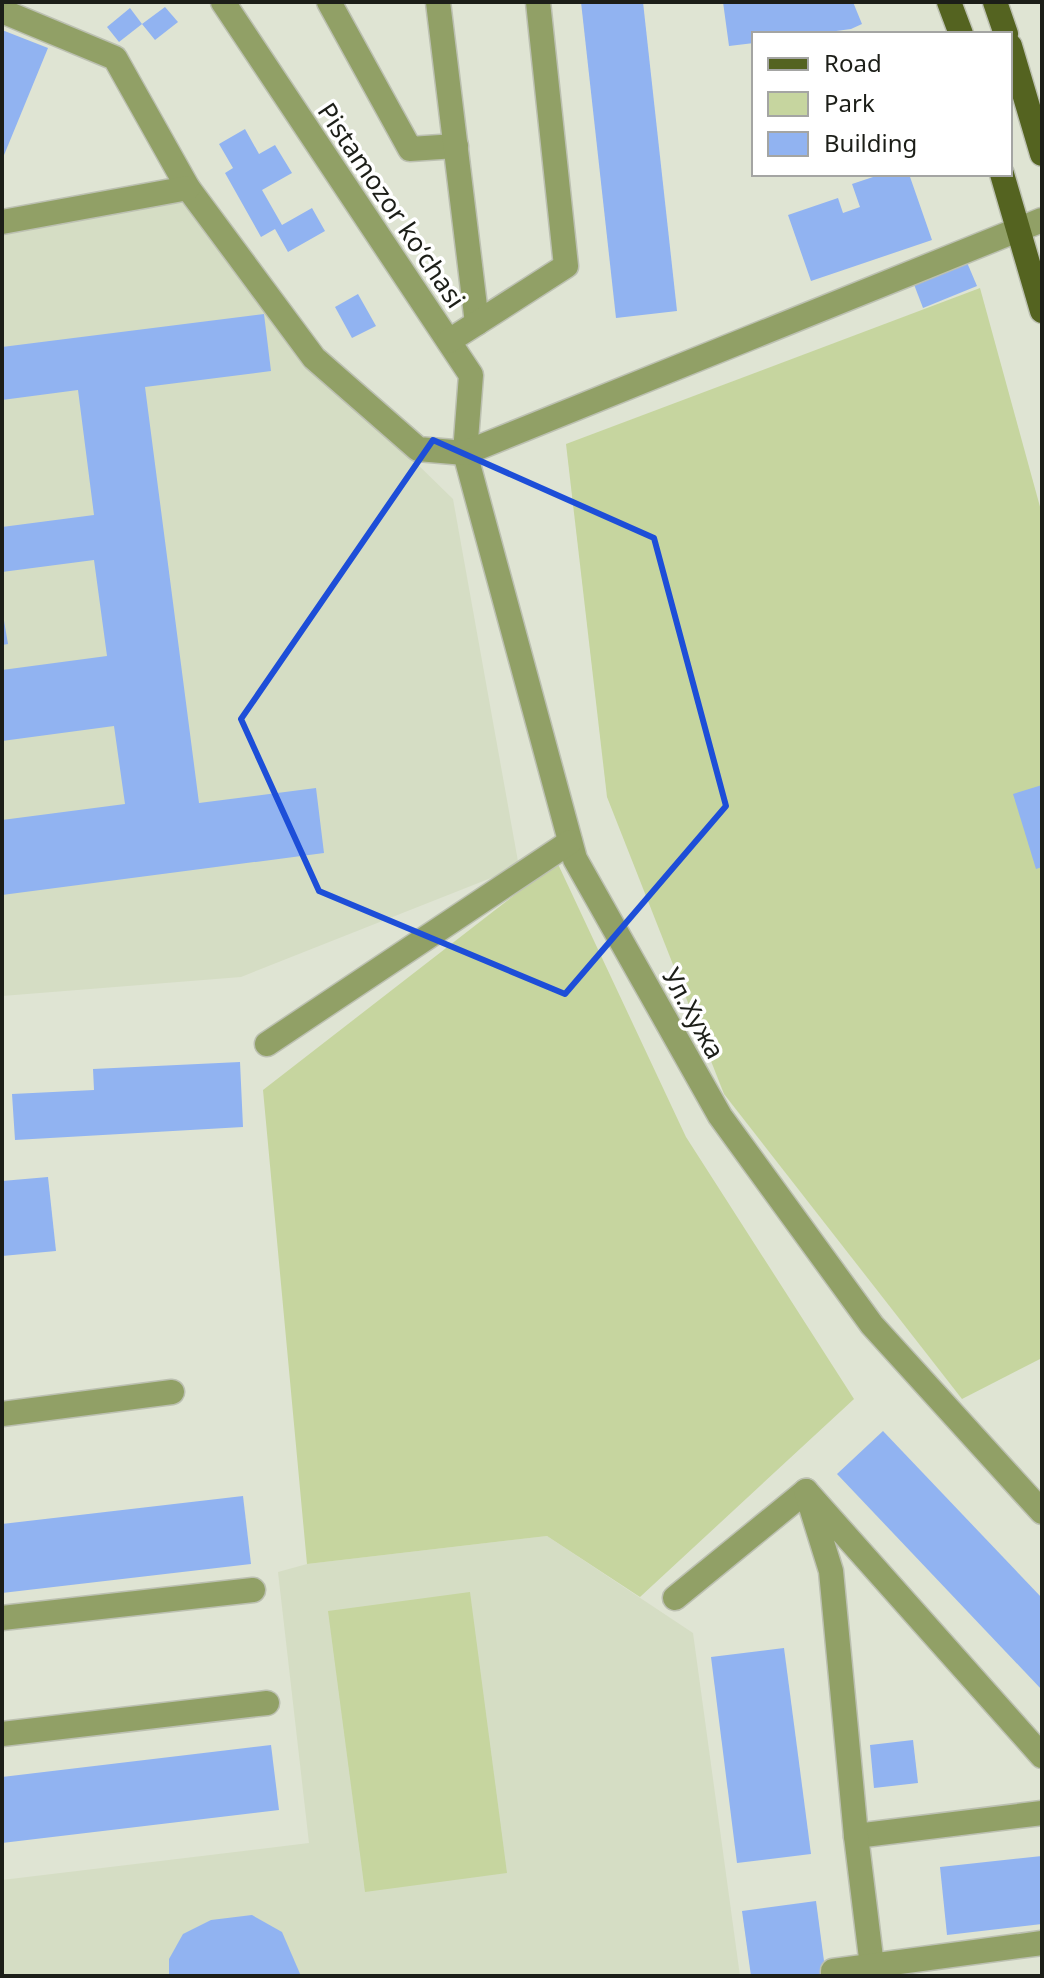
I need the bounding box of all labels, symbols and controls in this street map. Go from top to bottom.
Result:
legend [752,32,1012,176]
text: Road [824,46,882,79]
text: Park [824,86,875,119]
street label: Pistamozor koʻchasi [310,95,474,315]
text: Building [824,126,917,159]
street label: Ул.Хужа [654,961,734,1065]

